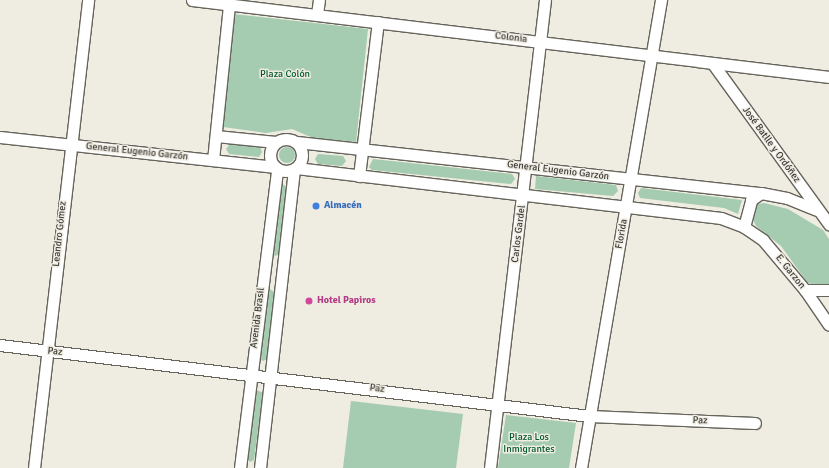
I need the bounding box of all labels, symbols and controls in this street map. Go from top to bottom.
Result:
street label: Colonia [494,30,528,46]
park label: Plaza Colón [260,69,310,81]
street label: José Batlle y Ordóñez [739,105,803,185]
street label: General Eugenio Garzón [85,141,189,163]
street label: General Eugenio Garzón [506,159,610,183]
place label: Almacén [324,200,362,212]
street label: Leandro Gómez [51,201,69,267]
marker: Almacén [311,201,321,211]
street label: Carlos Gardel [510,205,528,263]
street label: Florida [613,218,631,250]
street label: E. Garzon [773,252,807,292]
street label: Avenida Brasil [248,287,268,349]
place label: Hotel Papiros [317,295,376,307]
marker: Hotel Papiros [304,296,314,306]
street label: Paz [47,345,63,359]
street label: Paz [369,382,385,396]
street label: Paz [692,415,708,427]
park label: Plaza Los Inmigrantes [503,431,555,454]

